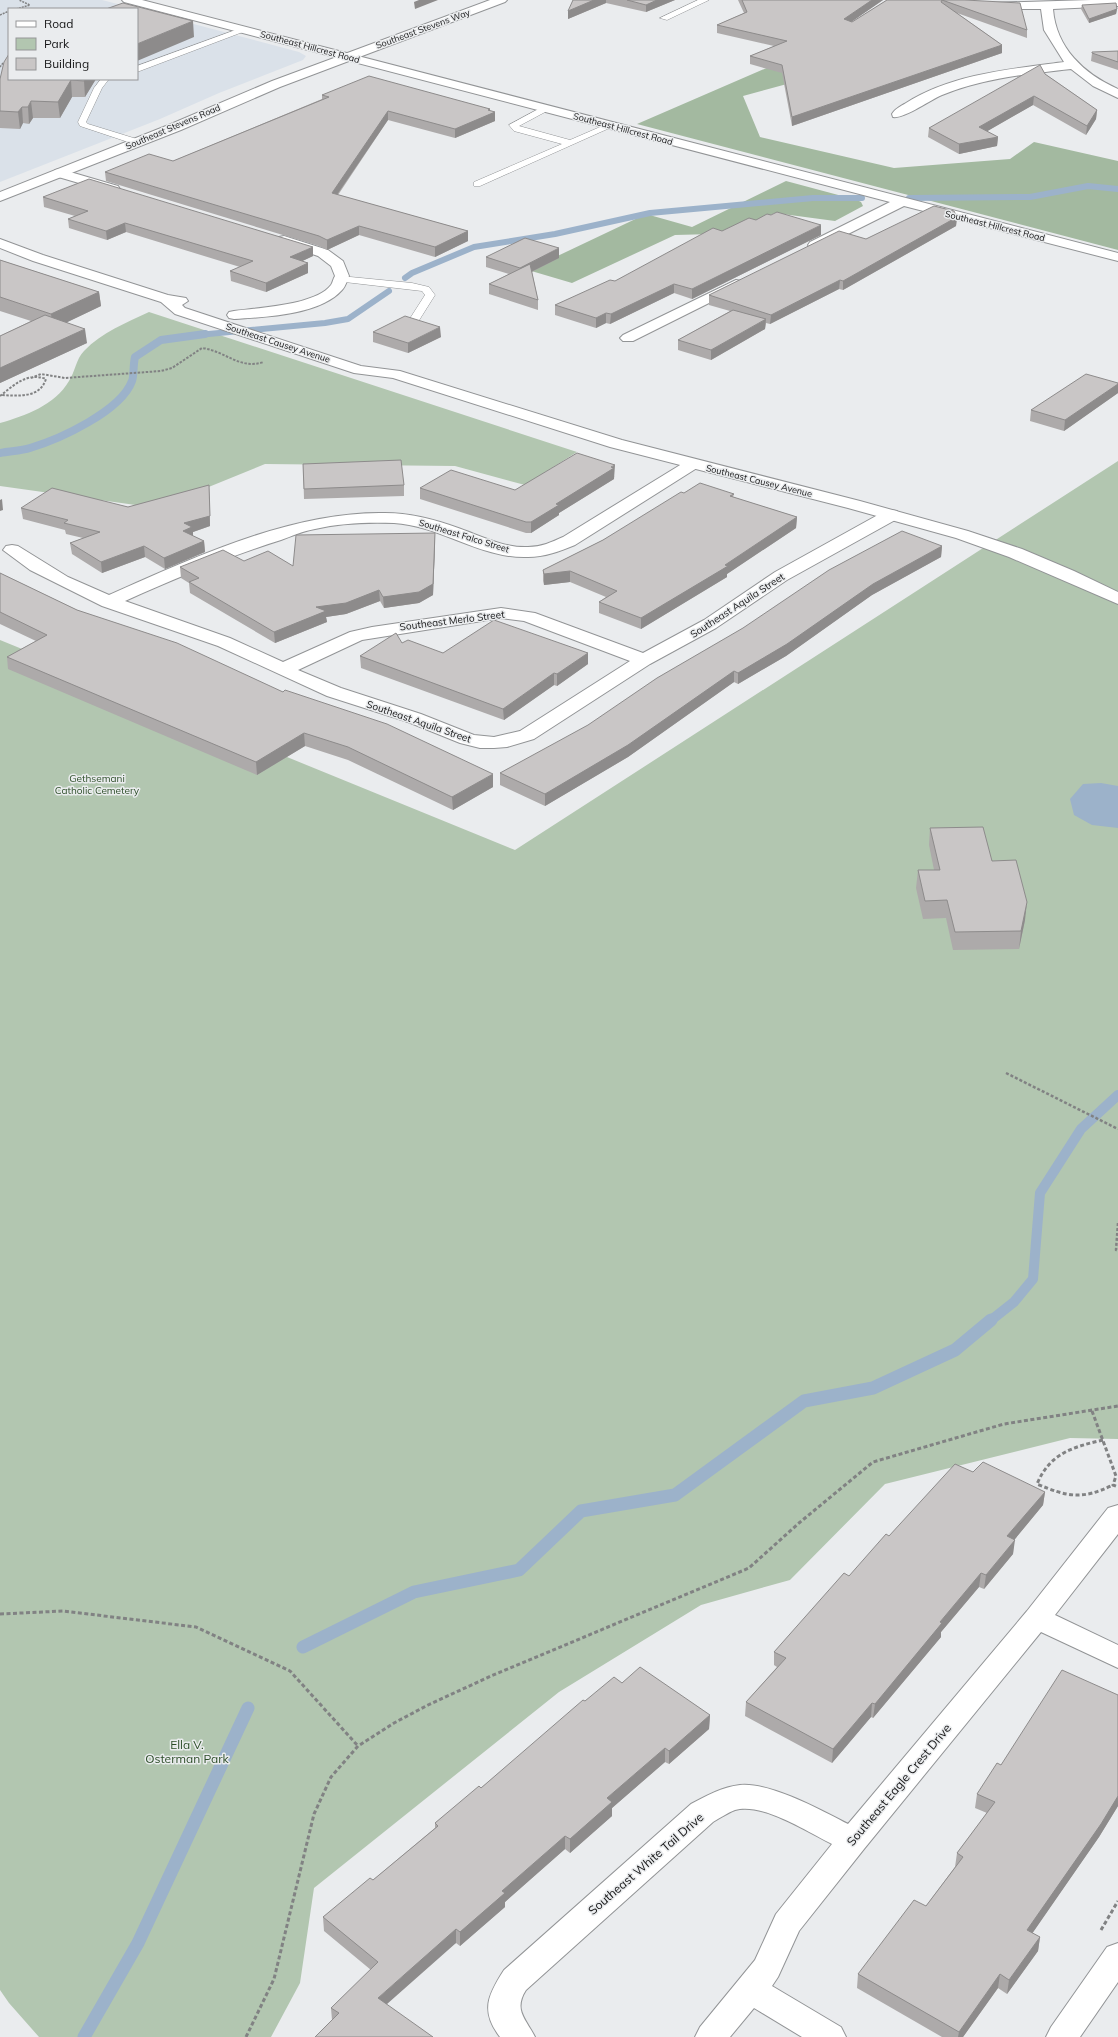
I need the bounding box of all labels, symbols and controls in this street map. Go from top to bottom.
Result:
street label: Southeast Stevens Way [374,6,472,52]
legend [8,8,138,80]
text: Road [44,16,73,31]
street label: Southeast Hillcrest Road [259,28,361,65]
text: Park [44,36,70,51]
text: Building [44,56,89,71]
street label: Southeast Stevens Road [124,102,222,152]
street label: Southeast Hillcrest Road [572,110,674,147]
street label: Southeast Hillcrest Road [944,208,1046,243]
street label: Southeast Causey Avenue [224,320,332,366]
street label: Southeast Causey Avenue [705,462,813,500]
street label: Southeast Falco Street [418,517,511,554]
street label: Southeast Aquila Street [688,570,787,641]
street label: Southeast Merlo Street [399,608,506,633]
street label: Southeast Aquila Street [365,697,473,746]
park label: Gethsemani Catholic Cemetery [55,772,140,797]
street label: Southeast Eagle Crest Drive [843,1721,954,1849]
park label: Ella V. Osterman Park [145,1737,229,1766]
street label: Southeast White Tail Drive [585,1809,706,1918]

